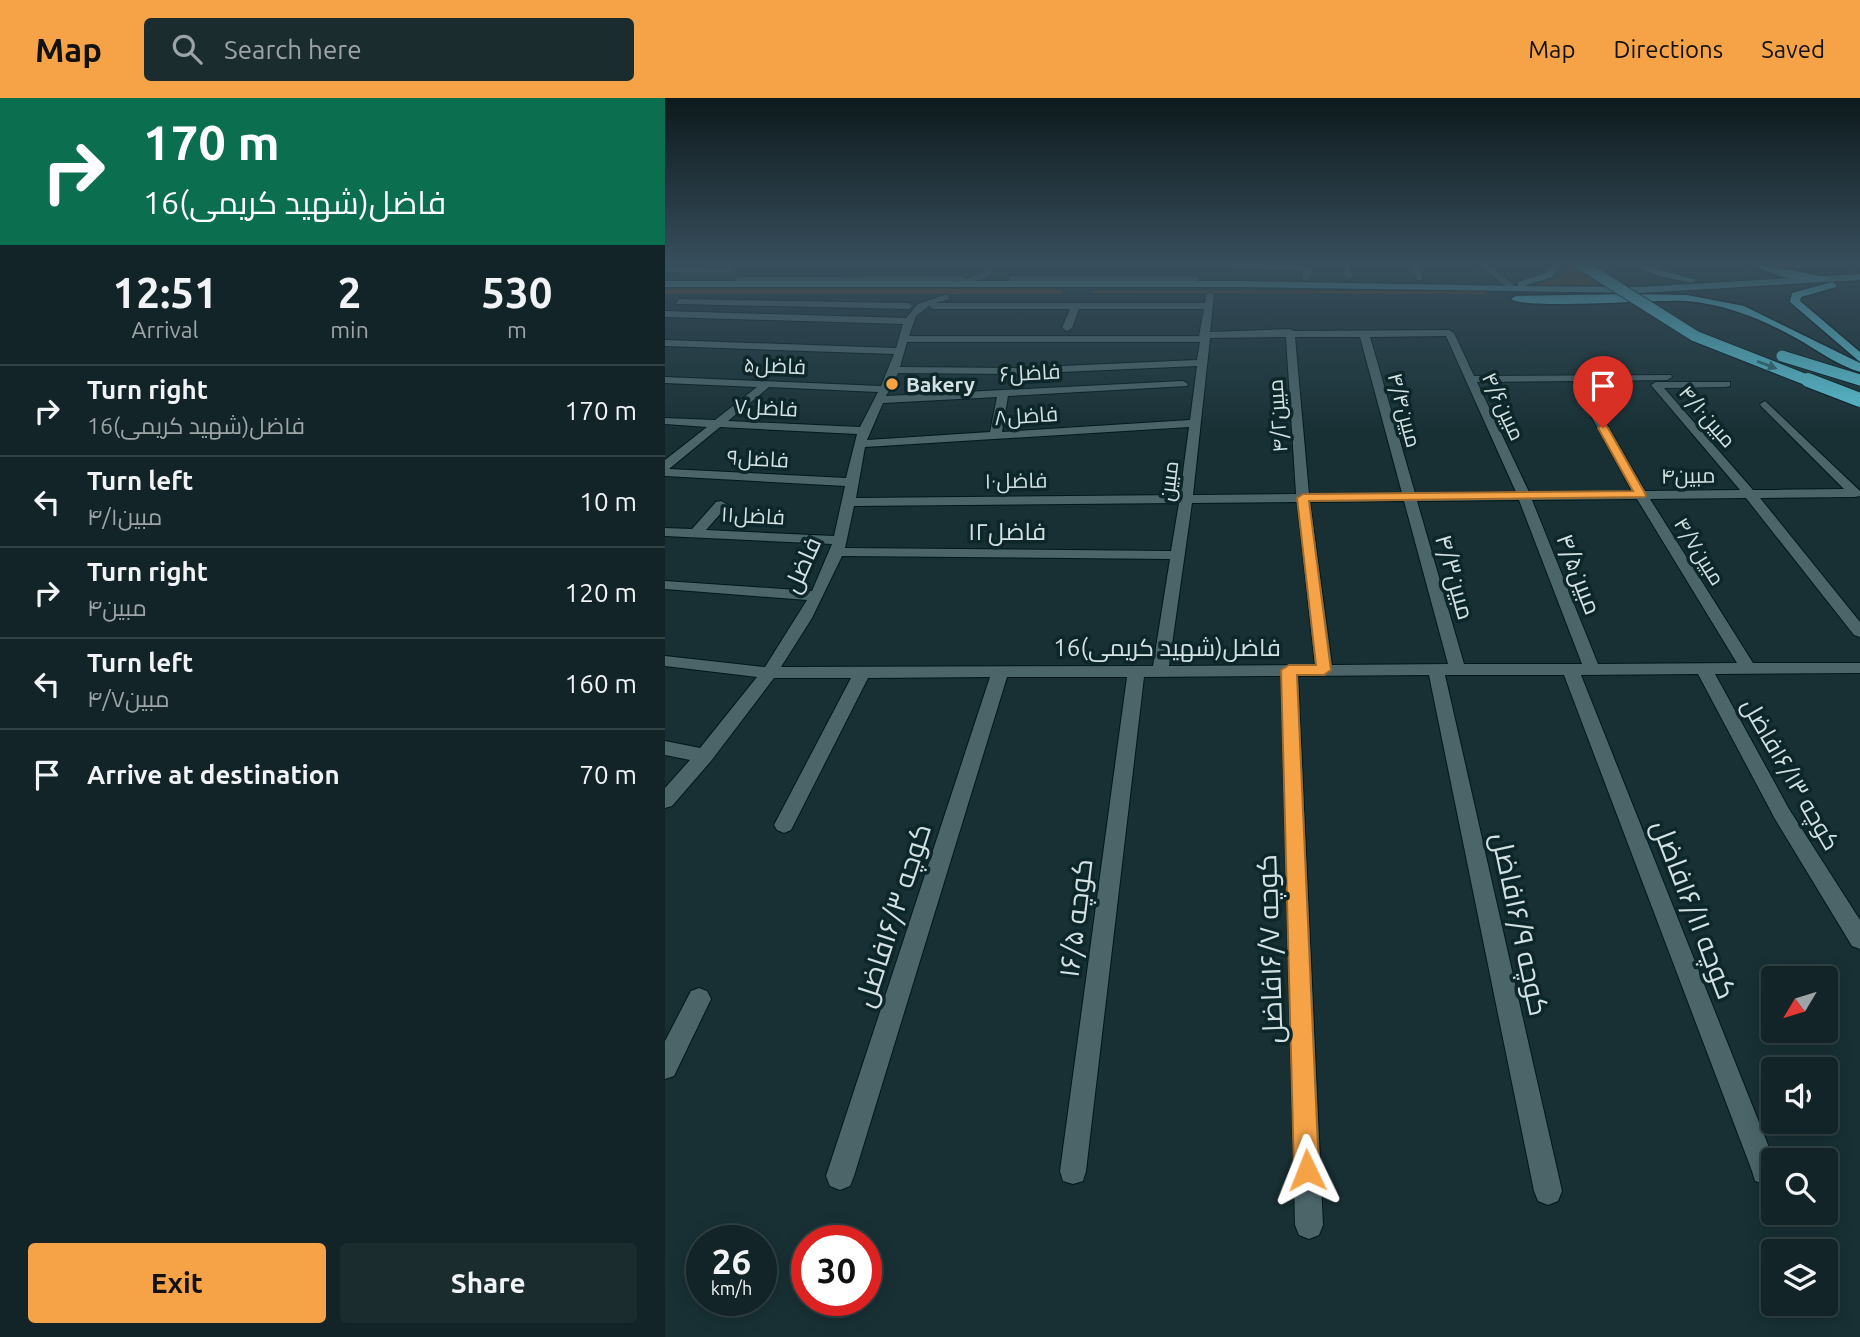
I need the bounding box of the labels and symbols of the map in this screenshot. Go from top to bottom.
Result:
street label: ۵فاضل [743,352,807,380]
pin [1573,356,1633,428]
street label: ۶فاضل [999,358,1061,388]
one-way arrow [1757,360,1778,371]
street label: ۴/۶مبین [1476,368,1530,445]
street label: ۴/۴مبین [1382,370,1426,450]
place label: Bakery [906,372,975,396]
marker: Bakery [884,376,900,392]
street label: ۴/۲مبین [1262,378,1294,453]
street label: ۴/۱۰مبین [1673,380,1741,453]
street label: ۷فاضل [733,393,799,423]
street label: ۸فاضل [993,401,1059,431]
street label: ۹فاضل [726,444,789,474]
street label: مبین [1154,459,1184,503]
street label: ۴مبین [1661,463,1715,489]
street label: ۱۰فاضل [984,467,1048,495]
street label: ۱۱فاضل [720,501,785,531]
street label: ۴/۷مبین [1668,513,1730,590]
street label: ۱۲فاضل [968,518,1046,546]
street label: ۴/۵مبین [1550,530,1607,618]
street label: ۴/۳مبین [1429,531,1480,623]
street label: فاضل [778,533,827,597]
street label: 16فاضل(شهید کریمی) [1053,634,1281,662]
street label: کوچه ۱۶/۱۳فاضل [1734,693,1845,856]
street label: کوچه ۱۶/۱۱فاضل [1643,815,1743,1004]
street label: کوچه ۱۶/۳فاضل [848,819,940,1012]
street label: کوچه ۱۶/۹فاضل [1483,830,1556,1019]
street label: کوچه ۱۶/۷فاضل [1250,854,1292,1044]
street label: کوچه ۱۶/۵ [1052,857,1102,980]
north arrow [1761,966,1837,1043]
position arrow [1270,1133,1344,1207]
speed limit sign: 30 [791,1225,882,1316]

